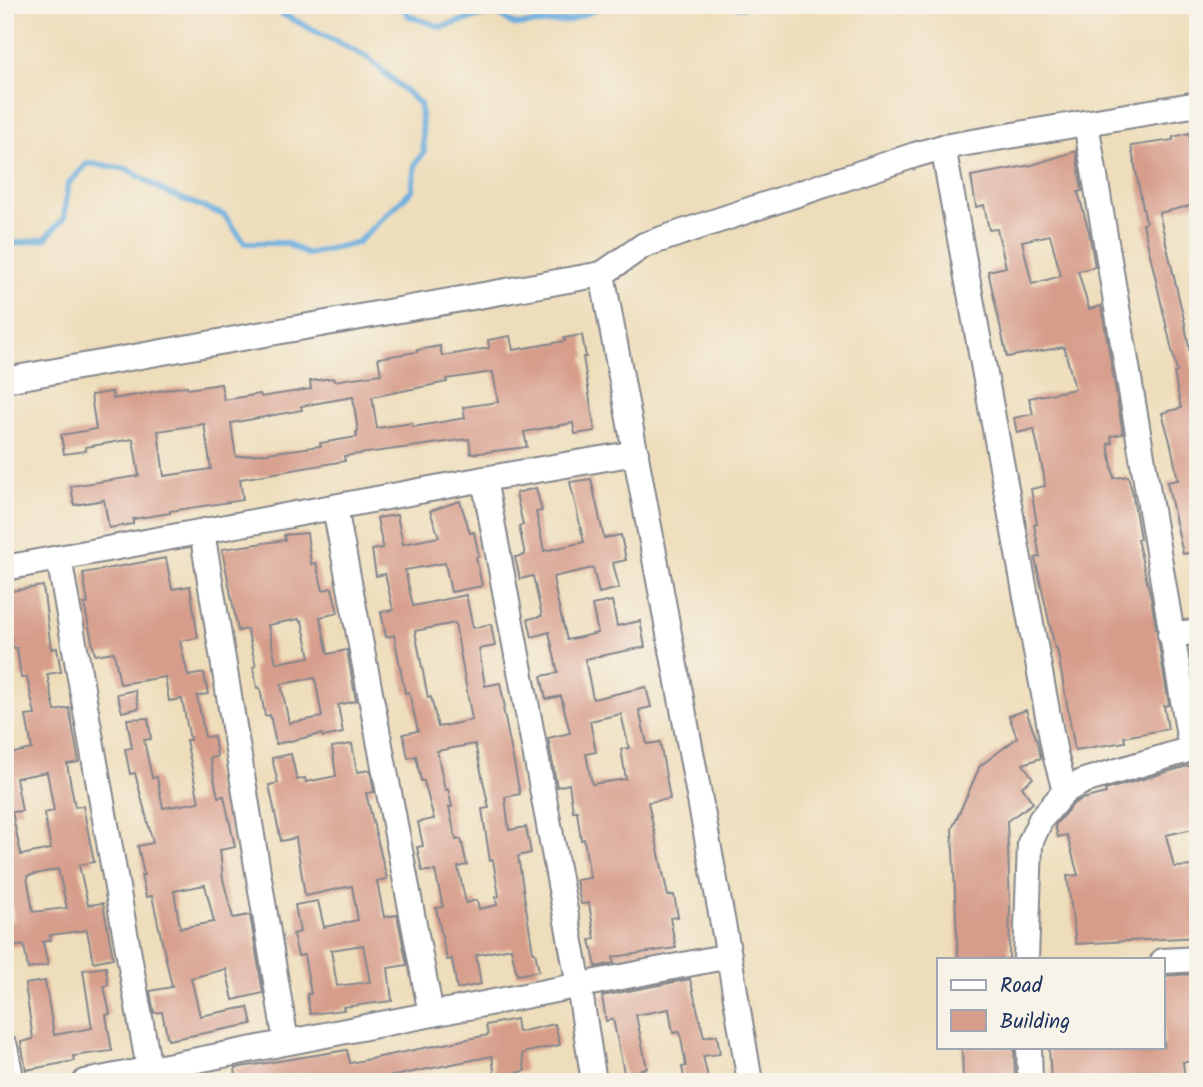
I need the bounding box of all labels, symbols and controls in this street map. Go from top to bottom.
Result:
legend [937,958,1164,1048]
text: Road [1000,970,1043,1003]
text: Building [1000,1006,1070,1039]

